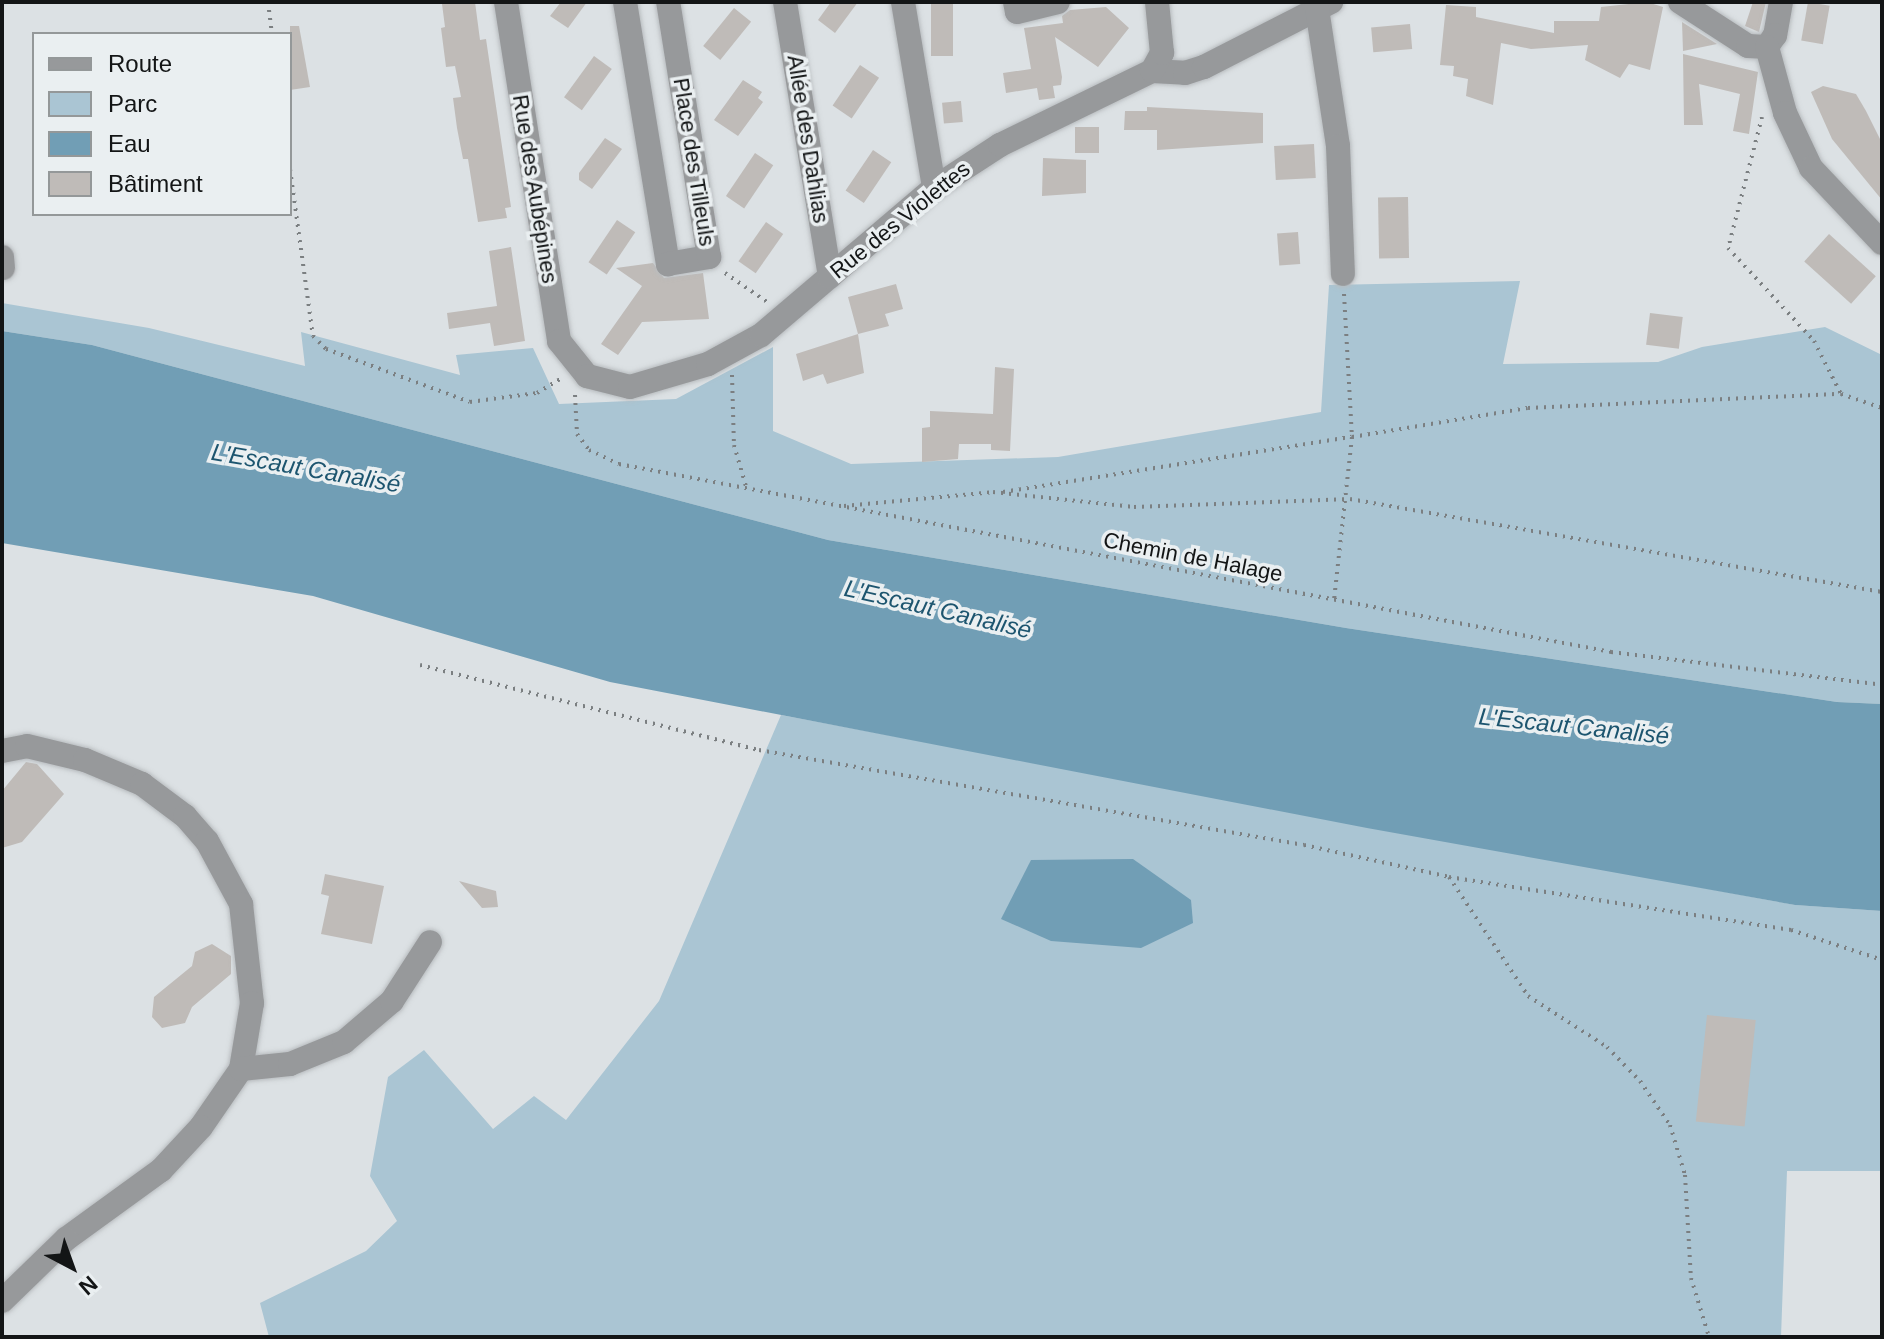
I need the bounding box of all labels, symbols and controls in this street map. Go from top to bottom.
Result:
legend [32,32,292,216]
text: Route [108,50,172,77]
street label: Allée des Dahlias [782,53,834,225]
street label: Place des Tilleuls [668,76,720,248]
text: Parc [108,90,157,117]
street label: Rue des Aubépines [507,92,563,286]
text: Eau [108,130,151,157]
street label: Rue des Violettes [825,156,975,284]
text: Bâtiment [108,170,203,197]
water label: L'Escaut Canalisé [209,437,403,499]
street label: Chemin de Halage [1101,527,1285,587]
water label: L'Escaut Canalisé [842,573,1034,645]
water label: L'Escaut Canalisé [1477,702,1671,750]
north arrow [32,1227,112,1307]
text: N [74,1271,102,1300]

